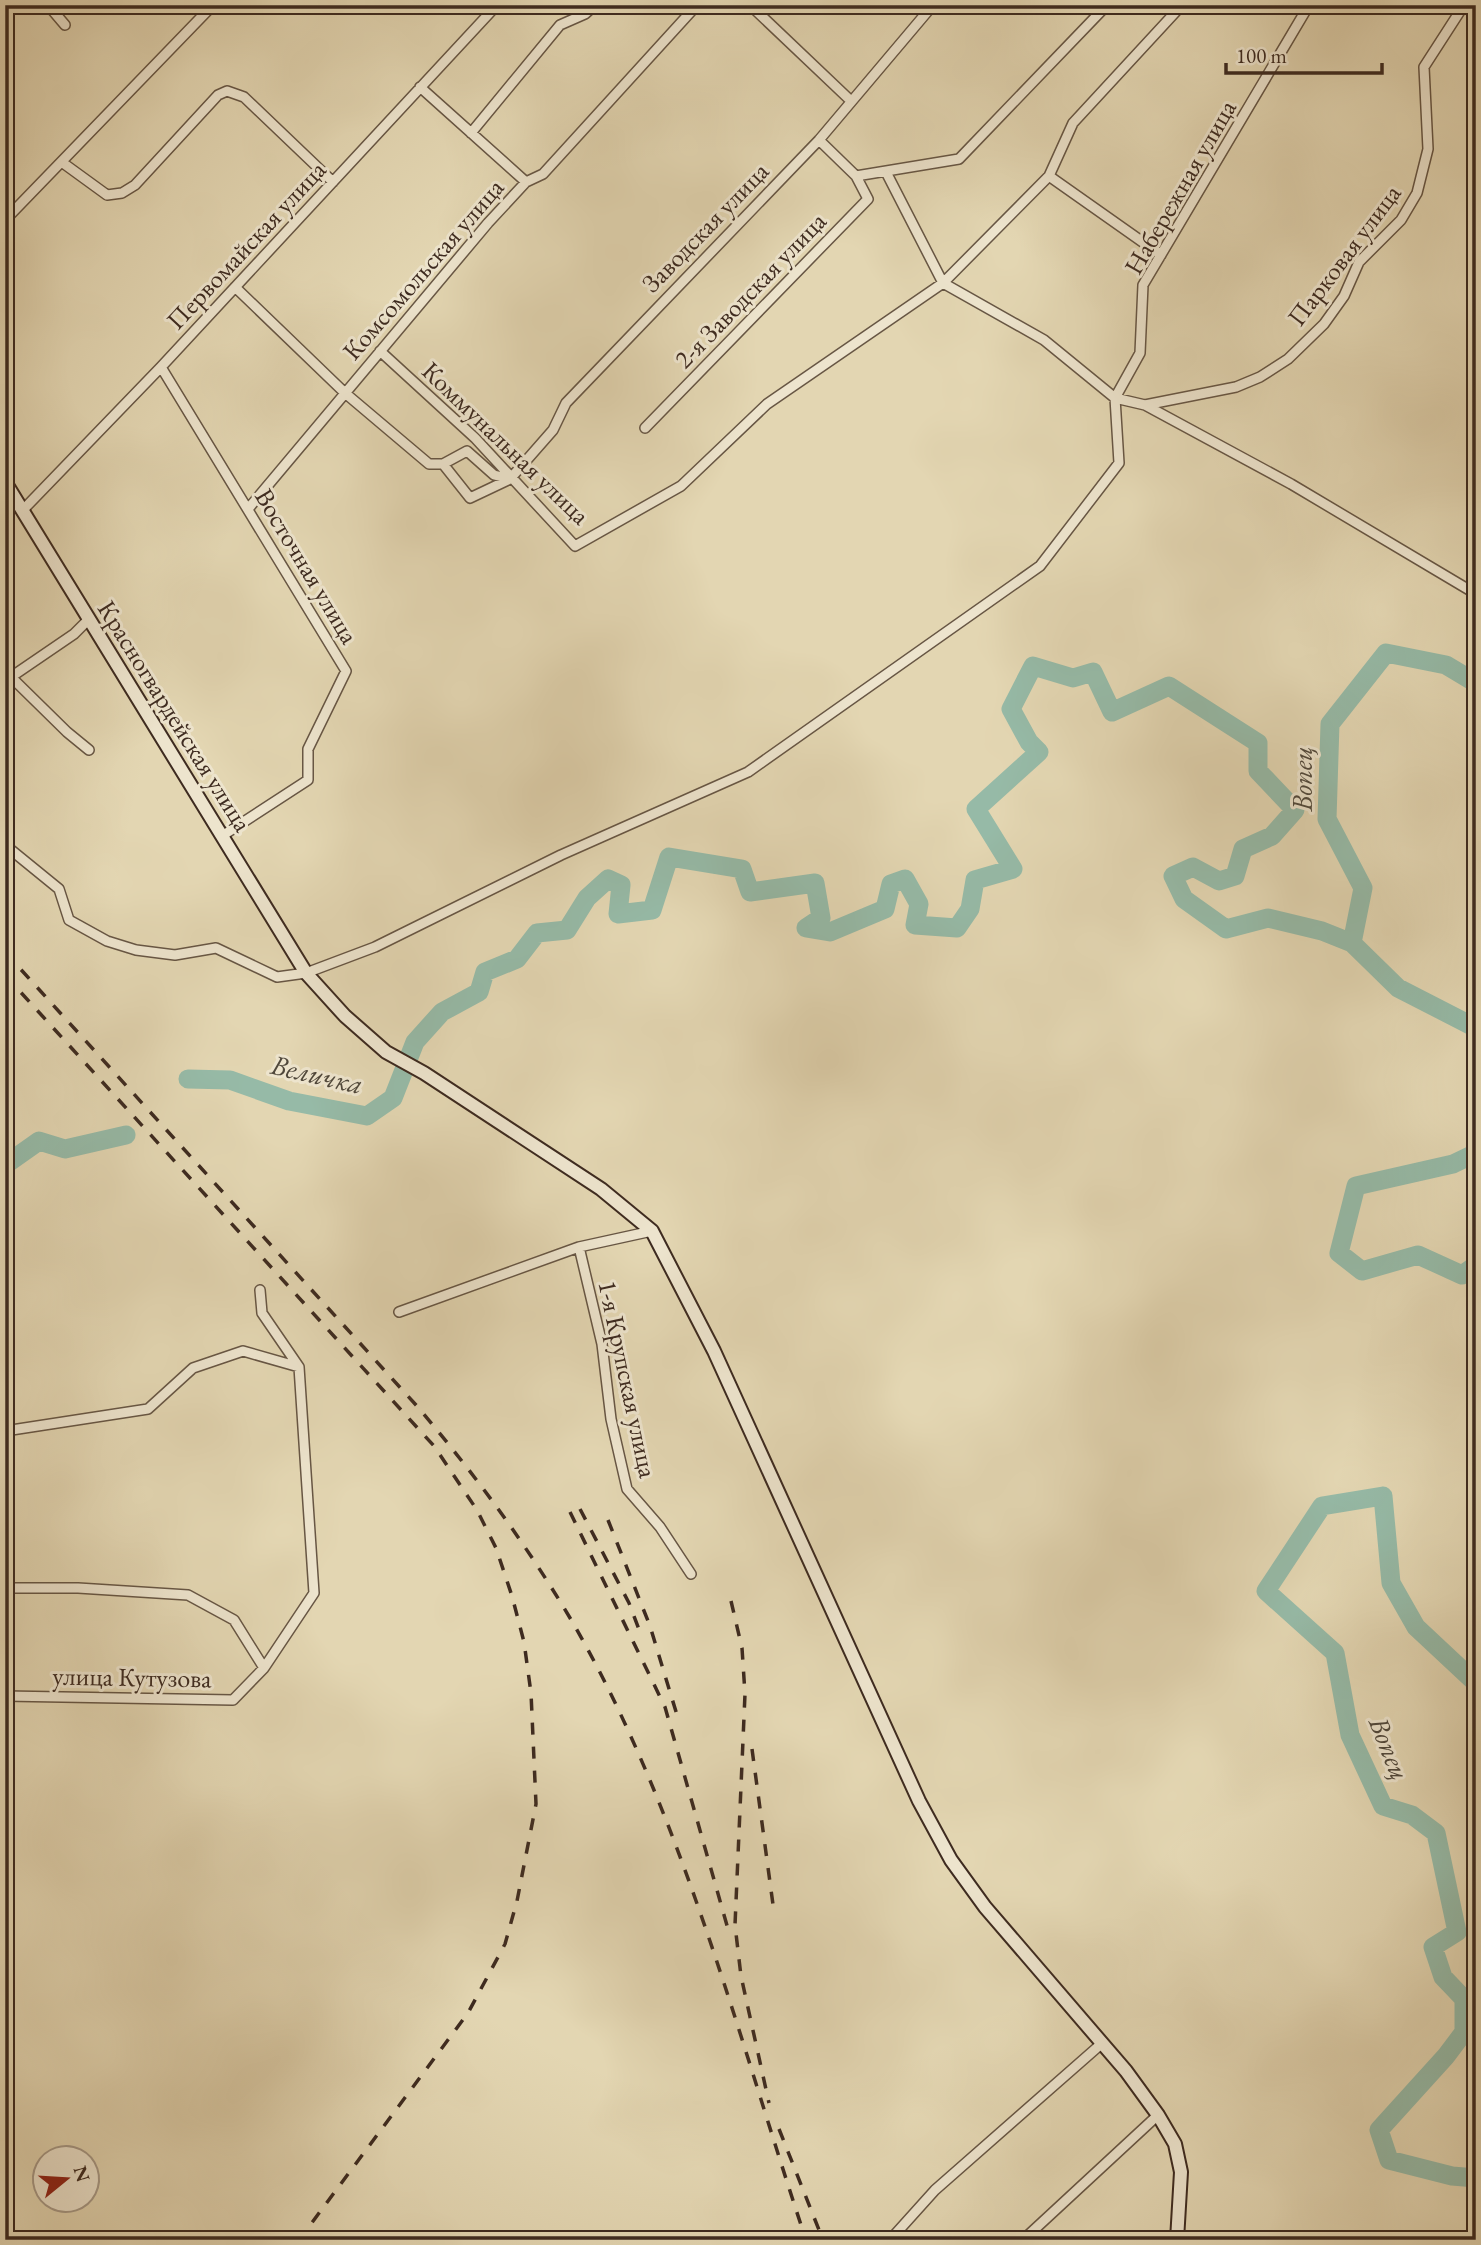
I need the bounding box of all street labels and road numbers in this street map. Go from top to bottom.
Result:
street label: Набережная улица [1116,93,1244,281]
street label: Первомайская улица [159,153,334,337]
street label: Заводская улица [634,154,776,300]
street label: Комсомольская улица [335,171,512,367]
street label: Парковая улица [1280,177,1409,333]
street label: 2-я Заводская улица [666,204,834,376]
street label: Коммунальная улица [415,354,598,532]
street label: Восточная улица [247,482,367,650]
street label: Красногвардейская улица [90,594,260,839]
street label: 1-я Крупская улица [590,1277,666,1481]
street label: улица Кутузова [52,1659,213,1695]

